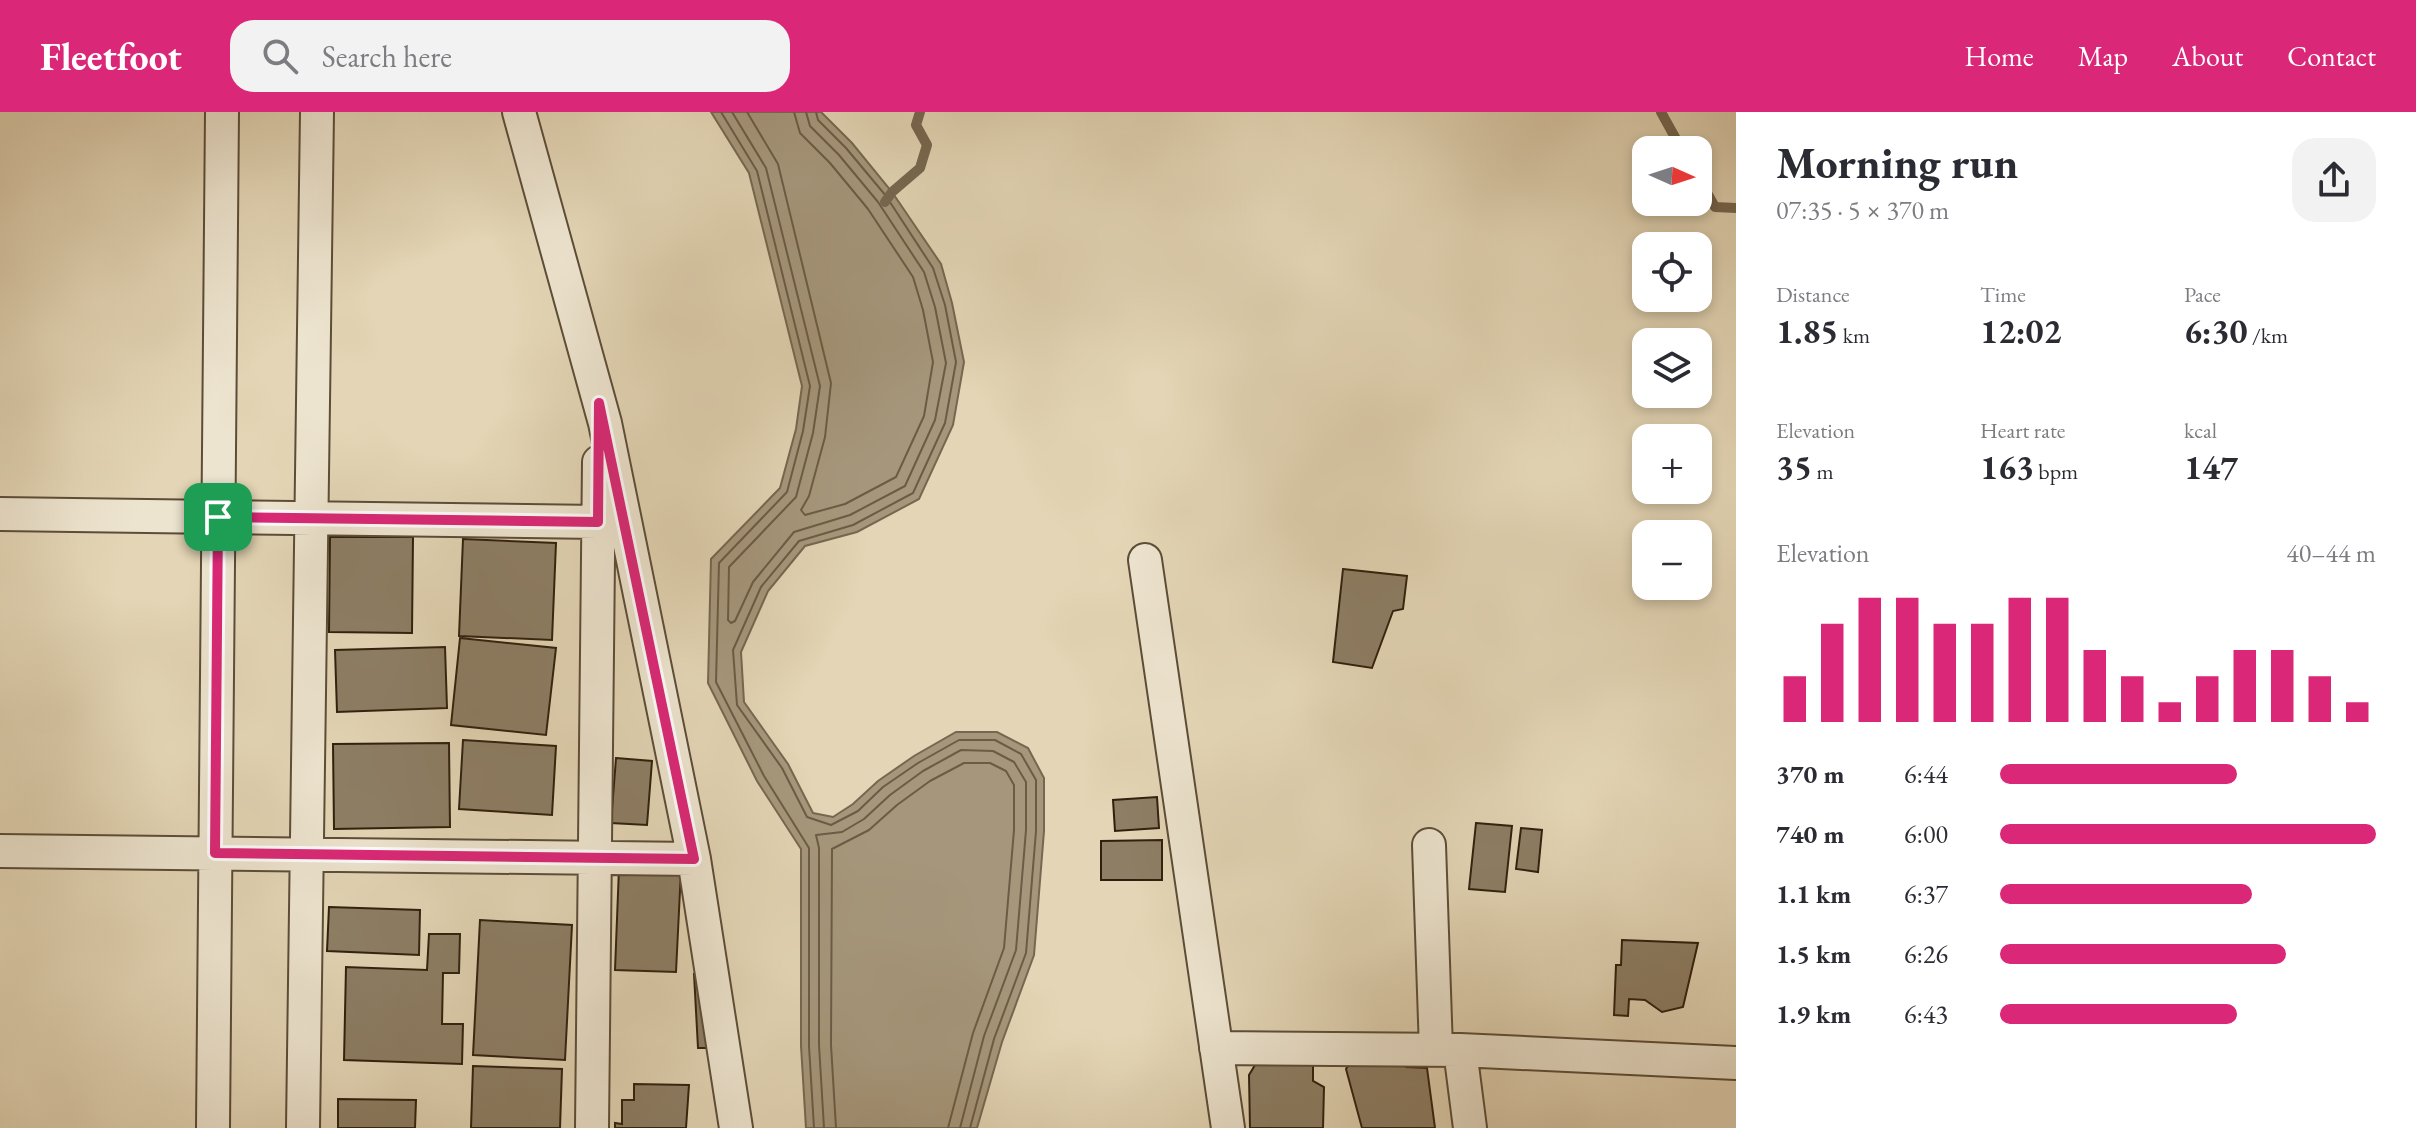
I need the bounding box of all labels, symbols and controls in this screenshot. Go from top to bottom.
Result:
search box [230,20,790,92]
text: Fleetfoot [40,32,182,81]
icon: search [258,34,302,78]
text: Search here [322,37,452,76]
text: Home [1964,38,2034,74]
text: Map [2078,38,2128,74]
text: About [2172,38,2243,74]
text: Contact [2287,38,2376,74]
text: Morning run [1776,134,2018,191]
north arrow [1632,136,1712,216]
map controls [1632,136,1712,600]
button: share [2292,138,2376,222]
text: 07:35 · 5 × 370 m [1776,193,1949,227]
button: locate [1632,232,1712,312]
text: Distance [1776,280,1849,309]
text: Time [1980,280,2026,309]
text: Pace [2184,280,2221,309]
text: 1.85 [1776,309,1838,353]
text: 12:02 [1980,309,2062,353]
text: 6:30 [2184,309,2248,353]
text: km [1838,321,1870,350]
text: /km [2248,321,2288,350]
button: layers [1632,328,1712,408]
text: Elevation [1776,416,1855,445]
text: Heart rate [1980,416,2065,445]
text: kcal [2184,416,2217,445]
button: + [1632,424,1712,504]
text: 35 [1776,445,1812,489]
text: 163 [1980,445,2034,489]
text: 147 [2184,445,2238,489]
text: m [1812,457,1834,486]
text: bpm [2034,457,2078,486]
pin [184,483,252,551]
icon: arrive [196,495,240,539]
button: − [1632,520,1712,600]
text: Elevation [1776,536,1870,570]
text: 40–44 m [2286,536,2376,570]
text: 370 m [1776,757,1844,791]
text: 6:44 [1904,757,1948,791]
text: 740 m [1776,817,1844,851]
text: 6:00 [1904,817,1948,851]
text: 1.1 km [1776,877,1851,911]
text: 6:37 [1904,877,1948,911]
text: 1.5 km [1776,937,1851,971]
text: 6:26 [1904,937,1948,971]
text: 1.9 km [1776,997,1851,1031]
text: 6:43 [1904,997,1948,1031]

